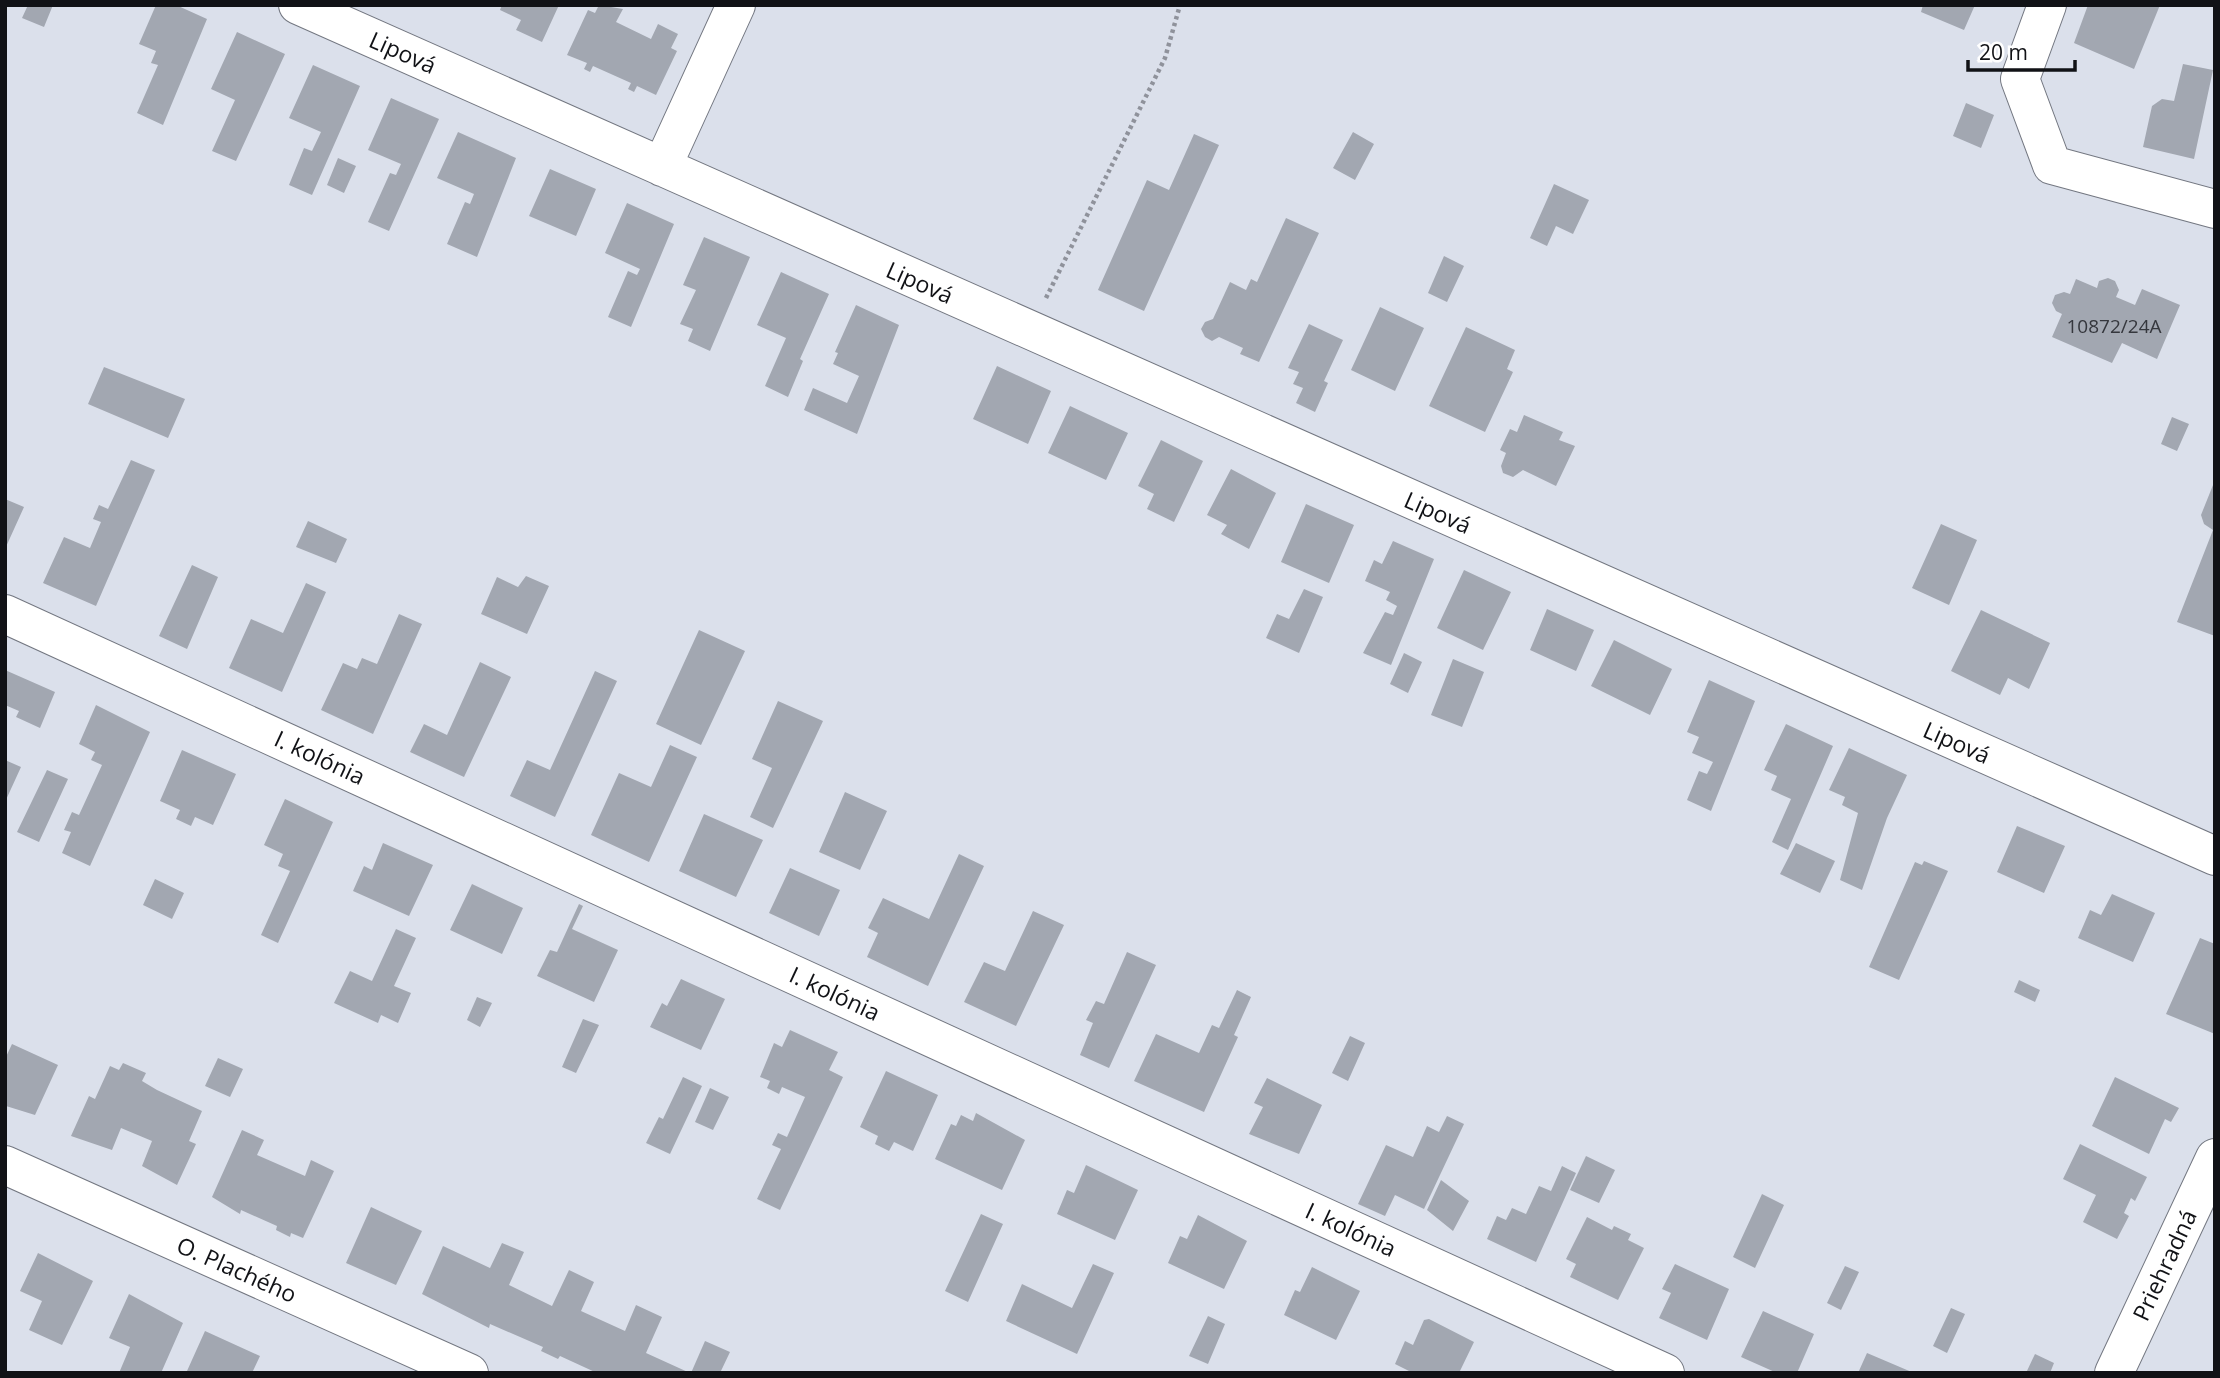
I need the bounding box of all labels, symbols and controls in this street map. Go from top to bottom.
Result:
street label: Lipová [365,23,441,81]
scale bar [1968,28,2075,72]
text: 20 m [1979,38,2028,66]
street label: Lipová [882,253,958,311]
house number: 10872/24A [2066,313,2162,339]
street label: Lipová [1400,483,1476,541]
street label: Lipová [1919,713,1995,771]
street label: I. kolónia [269,722,371,792]
street label: I. kolónia [784,958,886,1028]
street label: I. kolónia [1300,1194,1402,1264]
street label: Priehradná [2124,1204,2204,1326]
street label: O. Plachého [172,1228,302,1310]

